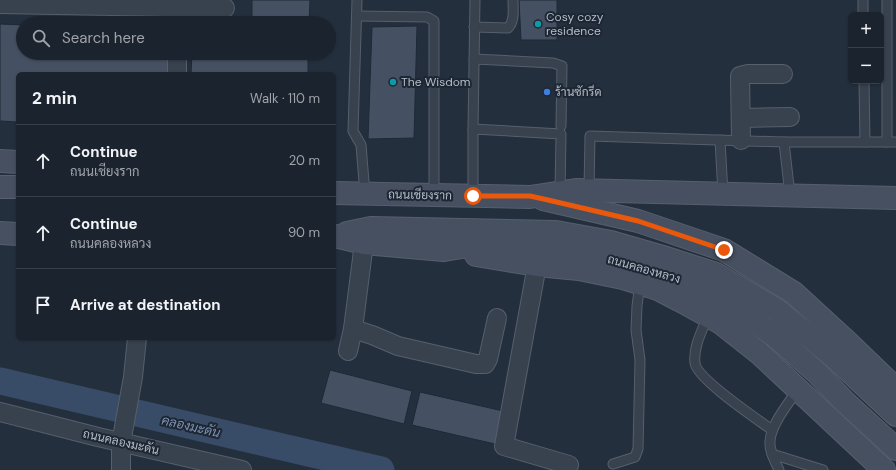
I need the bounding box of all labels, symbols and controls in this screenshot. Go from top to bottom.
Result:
place label: Cosy cozy residence [546,9,604,39]
map controls [848,12,884,84]
button: + [848,12,884,48]
search box [16,16,336,60]
marker: Cosy cozy residence [533,19,543,29]
icon: search [30,27,52,49]
text: Search here [62,28,145,48]
button: − [848,48,884,84]
place label: The Wisdom [401,74,471,90]
marker: The Wisdom [388,77,398,87]
place label: ร้านซักรีด [555,84,602,100]
text: 2 min [32,87,77,109]
marker: ร้านซักรีด [542,87,552,97]
text: Walk · 110 m [250,90,320,107]
text: Continue [70,142,138,162]
icon: ahead [32,150,54,172]
text: 20 m [289,152,320,169]
text: ถนนเชียงราก [70,163,139,180]
street label: ถนนเชียงราก [388,186,452,204]
route start [464,187,482,205]
text: Continue [70,214,138,234]
icon: ahead [32,222,54,244]
text: 90 m [288,224,320,241]
text: ถนนคลองหลวง [70,235,151,252]
route end [715,241,733,259]
street label: ถนนคลองหลวง [606,251,682,287]
icon: arrive [32,294,54,316]
text: Arrive at destination [70,295,221,315]
water label: คลองมะดัน [160,411,223,442]
street label: ถนนคลองมะดัน [81,425,161,459]

